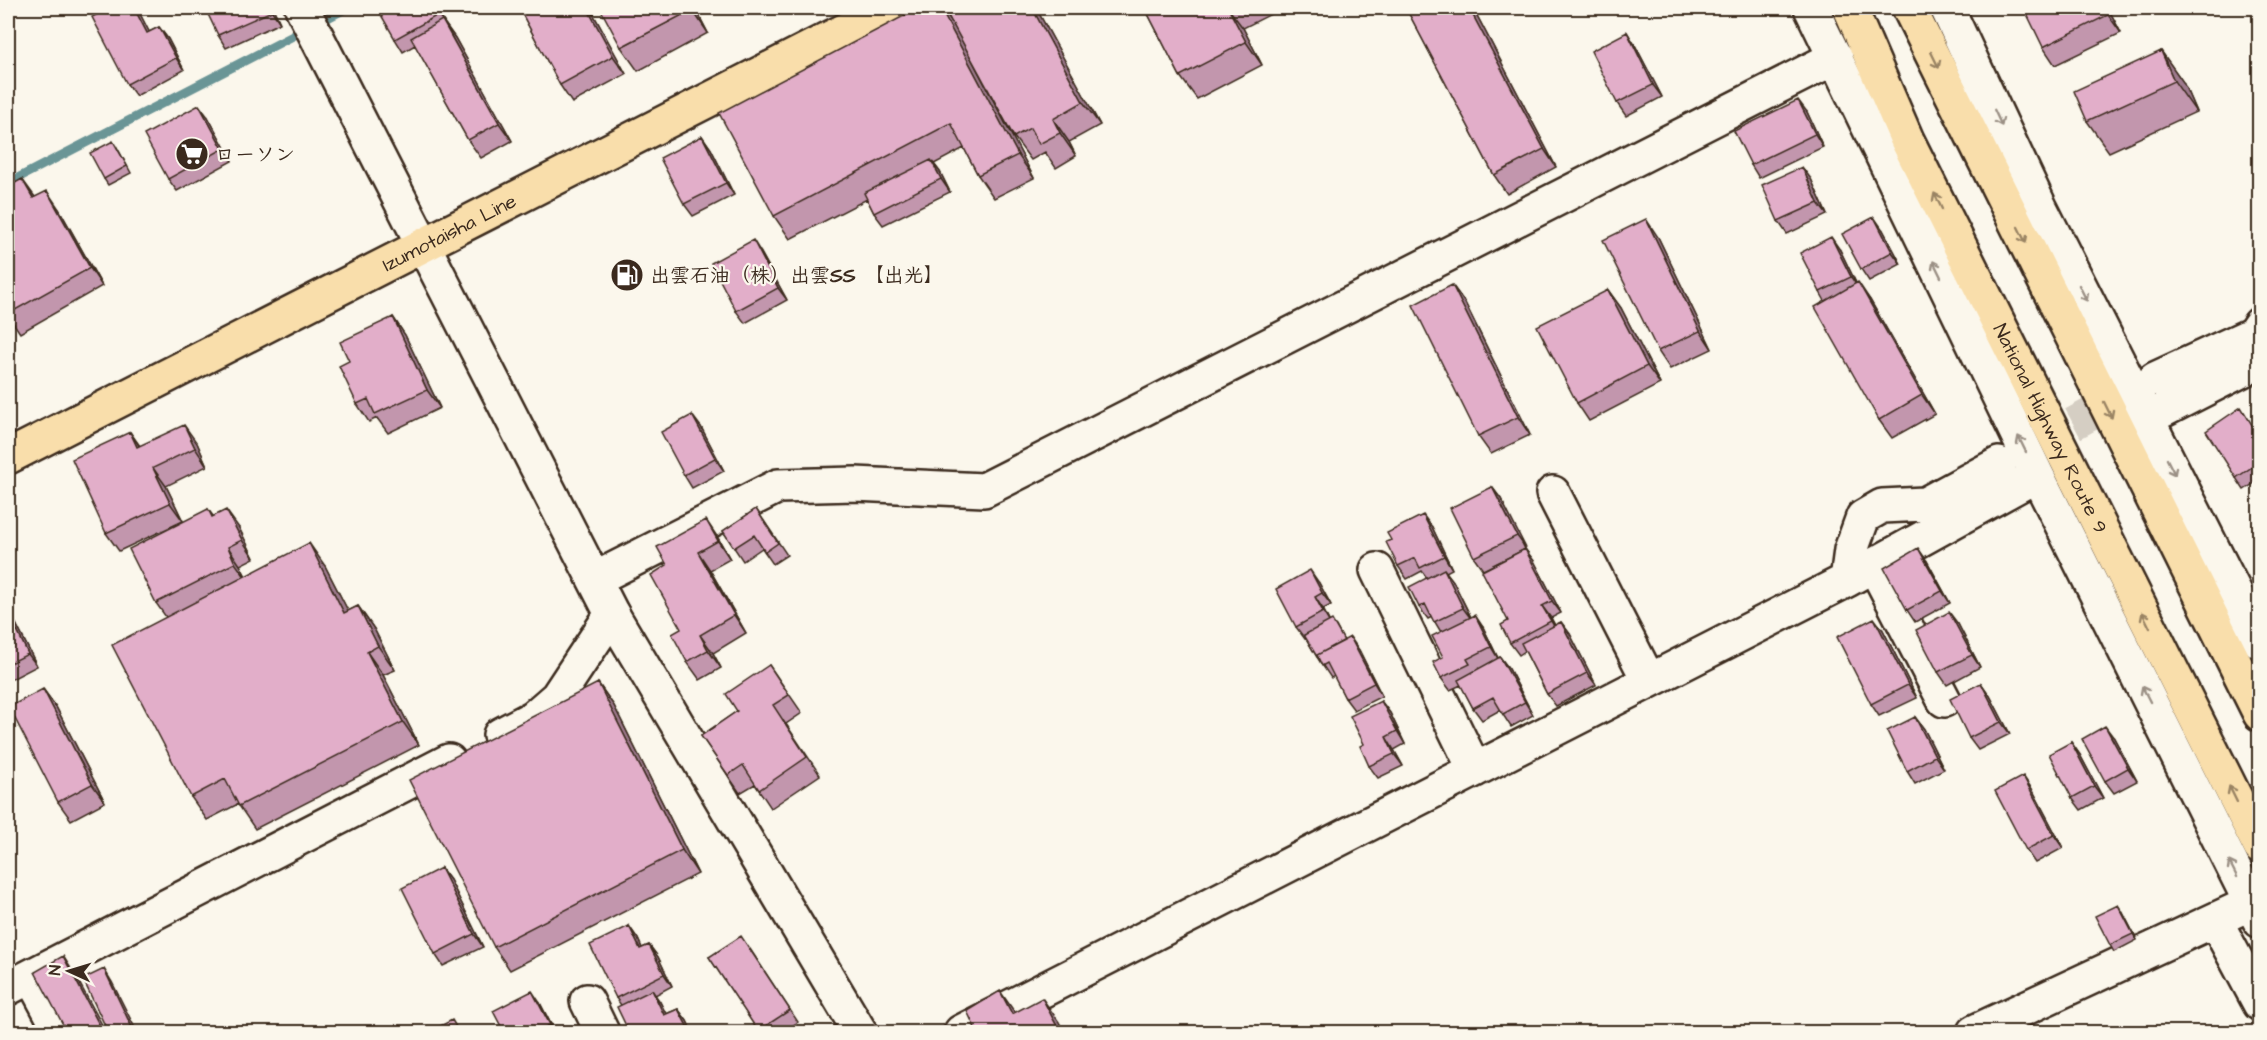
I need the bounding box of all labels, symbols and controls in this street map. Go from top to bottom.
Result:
one-way arrow [1930,51,1942,69]
one-way arrow [1993,108,2005,126]
supermarket icon: ローソン [174,136,210,172]
place label: ローソン [215,141,295,169]
street label: Izumotaisha Line [378,187,522,279]
one-way arrow [1931,192,1943,210]
one-way arrow [2016,225,2028,243]
fuel station icon: 出雲石油（株）出雲SS 【出光】 [609,257,645,293]
one-way arrow [1931,260,1943,278]
place label: 出雲石油（株）出雲SS 【出光】 [650,262,944,290]
one-way arrow [2078,284,2089,302]
street label: National Highway Route 9 [1986,319,2114,538]
one-way arrow [2103,400,2115,418]
one-way arrow [2015,436,2027,454]
one-way arrow [2166,458,2177,476]
one-way arrow [2140,611,2152,629]
one-way arrow [2140,686,2151,704]
one-way arrow [2227,786,2239,804]
one-way arrow [2227,860,2239,878]
north arrow [39,941,99,1001]
text: N [44,964,66,976]

